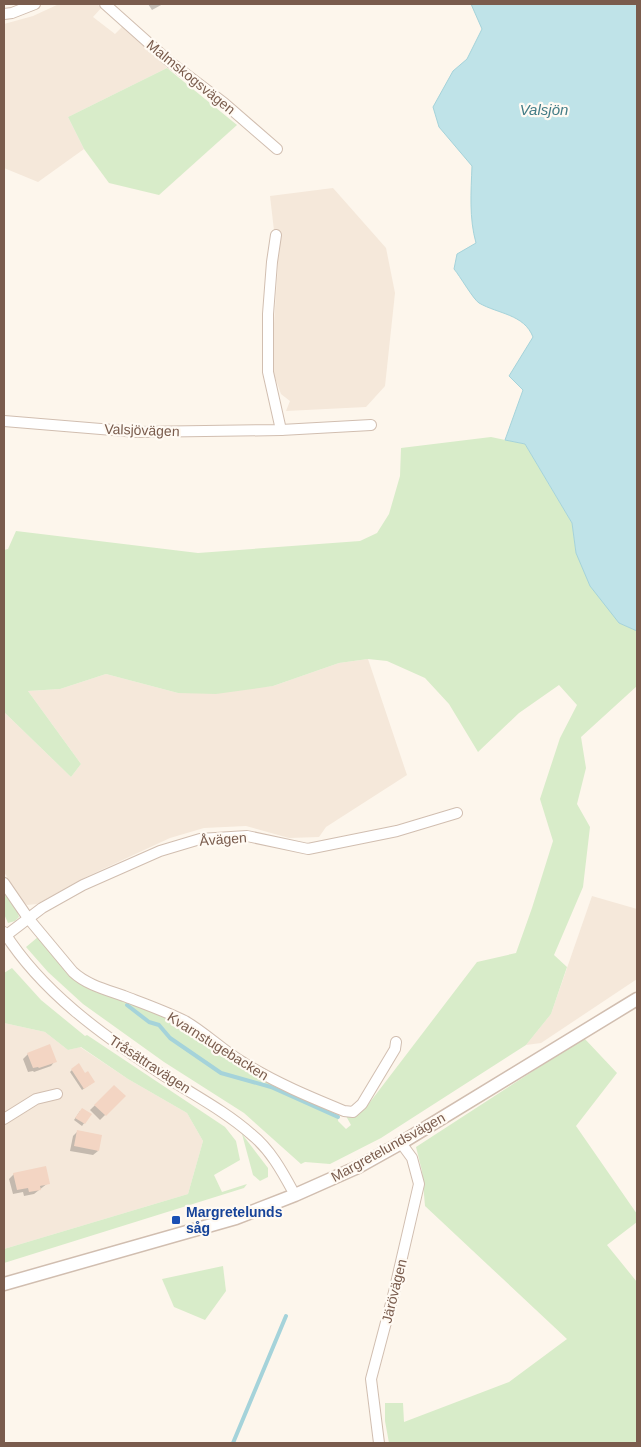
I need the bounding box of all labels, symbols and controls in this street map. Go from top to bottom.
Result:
street label: Malmskogsvägen [144,37,238,117]
water label: Valsjön [520,101,568,118]
street label: Valsjövägen [104,421,180,439]
street label: Åvägen [199,829,247,849]
street label: Kvarnstugebacken [165,1008,271,1084]
street label: Tråsättravägen [106,1032,194,1096]
street label: Margretelundsvägen [328,1109,448,1185]
place label: Margretelunds såg [186,1204,283,1236]
marker: Margretelunds såg [170,1214,182,1226]
street label: Järövägen [378,1257,410,1325]

